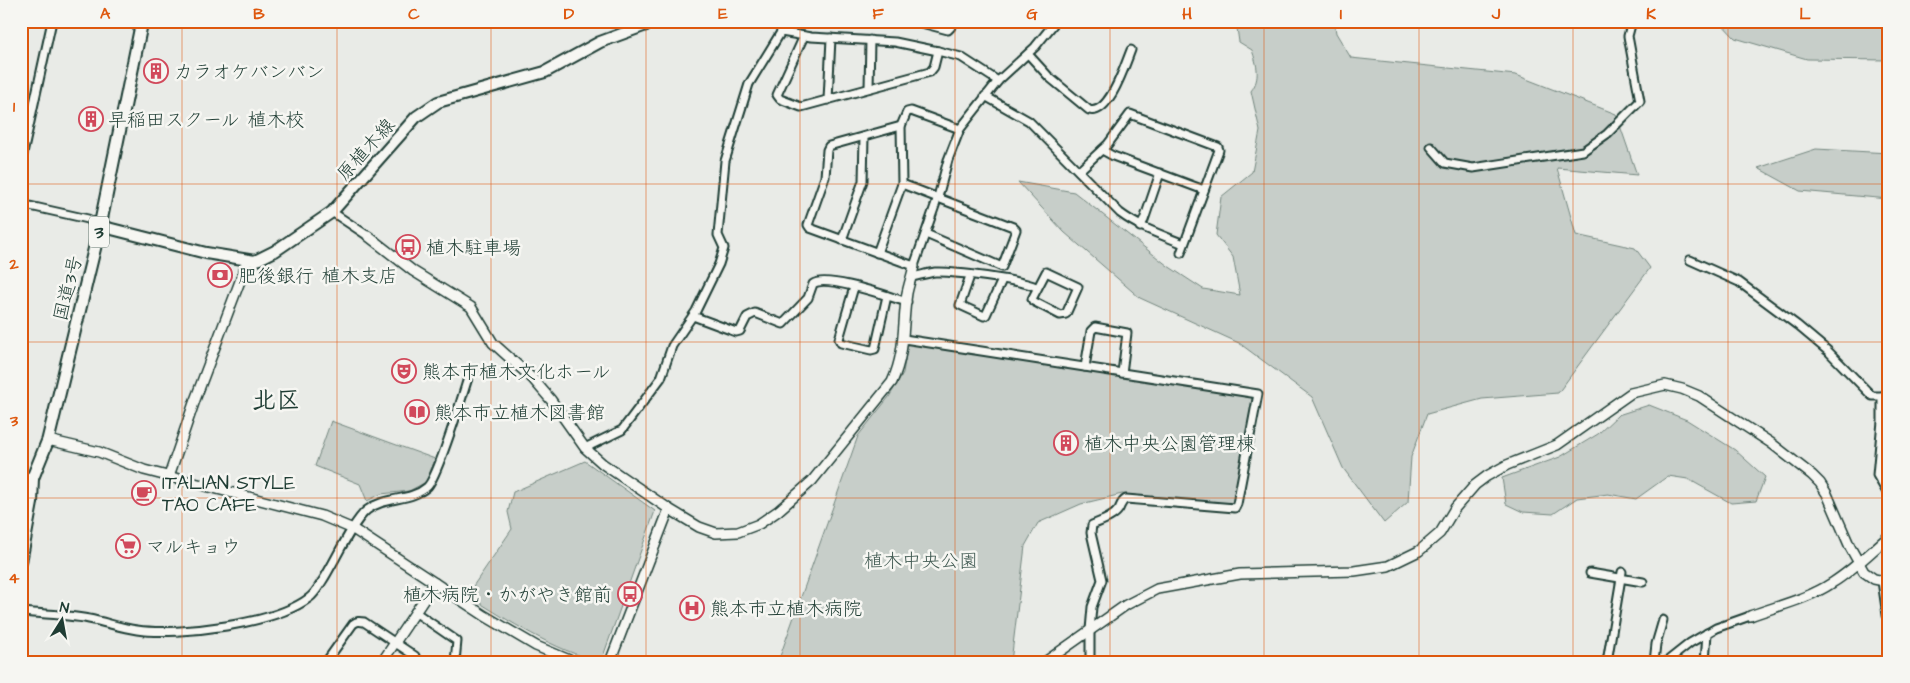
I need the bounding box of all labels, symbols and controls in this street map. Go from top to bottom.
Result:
text: A [100,3,111,25]
text: B [253,3,265,25]
text: C [408,3,420,25]
text: D [564,3,575,25]
text: E [718,3,728,25]
text: F [872,3,884,25]
text: G [1026,3,1038,25]
text: H [1182,3,1192,25]
text: I [1340,3,1342,25]
text: J [1491,3,1501,25]
text: K [1646,3,1656,25]
text: L [1799,3,1811,25]
building icon: カラオケバンバン [143,58,169,84]
place label: カラオケバンバン [174,59,325,86]
text: 1 [13,96,16,118]
building icon: 早稲田スクール 植木校 [78,106,104,132]
place label: 早稲田スクール 植木校 [108,107,304,134]
street label: 原植木線 [331,113,402,187]
road number: 3 [89,216,109,248]
bus stop icon: 植木駐車場 [395,234,421,260]
place label: 植木駐車場 [426,235,521,262]
text: 2 [8,253,19,275]
street label: 国道3号 [47,253,90,324]
bank icon: 肥後銀行 植木支店 [207,262,233,288]
place label: 肥後銀行 植木支店 [238,263,398,290]
theatre icon: 熊本市植木文化ホール [391,358,417,384]
place label: 熊本市植木文化ホール [422,359,611,386]
district label: 北区 [252,384,300,418]
library icon: 熊本市立植木図書館 [404,399,430,425]
place label: 熊本市立植木図書館 [434,400,605,427]
text: 3 [9,410,19,432]
building icon: 植木中央公園管理棟 [1053,430,1079,456]
place label: 植木中央公園管理棟 [1084,431,1255,458]
place label: ITALIAN STYLE TAO CAFE [162,470,295,519]
cafe icon: ITALIAN STYLE TAO CAFE [131,480,157,506]
supermarket icon: マルキョウ [115,533,141,559]
place label: マルキョウ [146,534,241,561]
park label: 植木中央公園 [864,548,978,575]
text: 4 [9,567,20,589]
bus stop icon: 植木病院・かがやき館前 [617,581,643,607]
place label: 植木病院・かがやき館前 [403,582,612,609]
hospital icon: 熊本市立植木病院 [679,595,705,621]
north arrow [38,596,88,646]
place label: 熊本市立植木病院 [710,596,862,623]
text: N [58,598,71,619]

